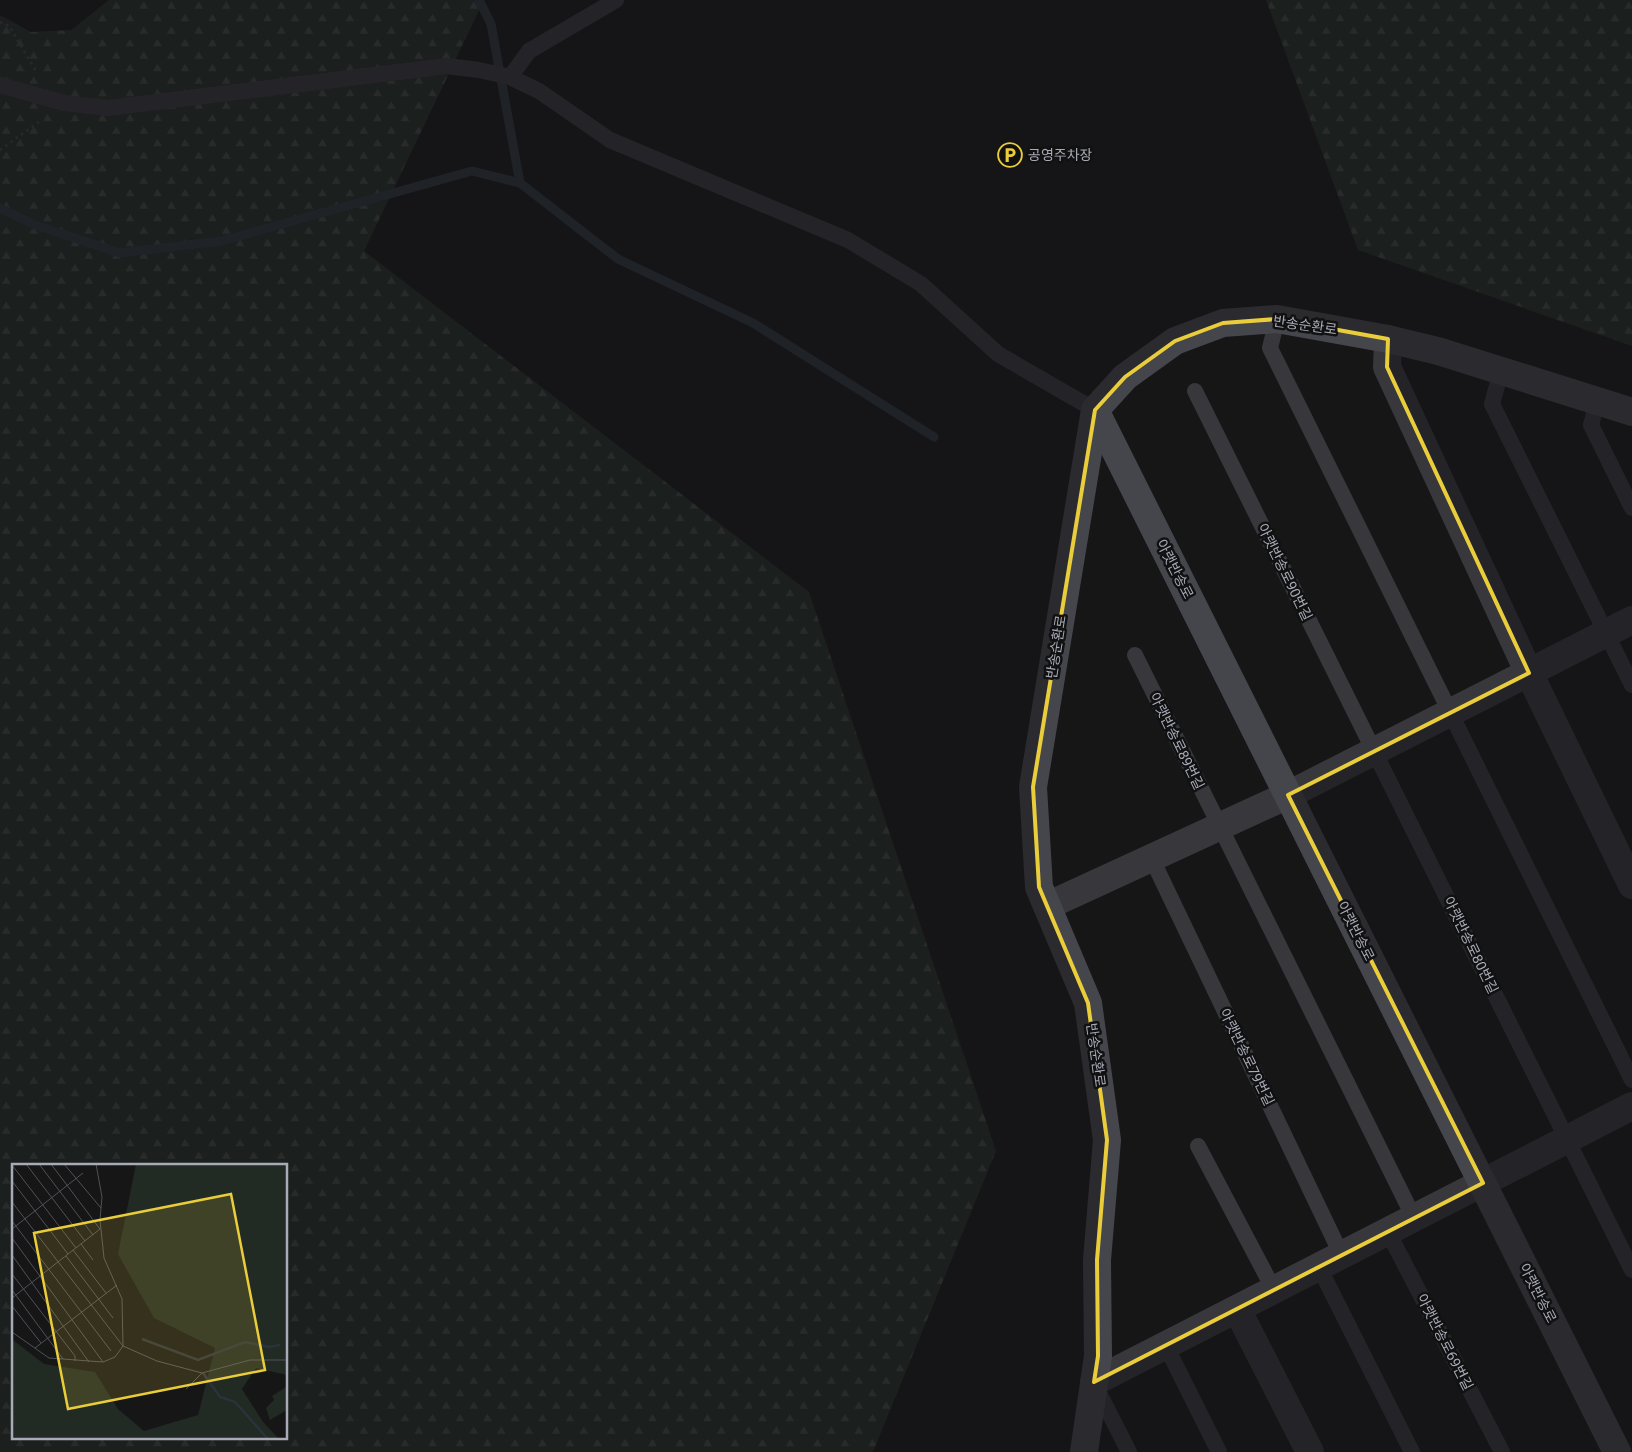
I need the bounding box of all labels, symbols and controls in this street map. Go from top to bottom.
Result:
parking icon: 공영주차장 [997,142,1023,168]
place label: 공영주차장 [1028,147,1093,163]
street label: 반송순환로 [1272,313,1338,337]
street label: 아랫반송로90번길 [1255,521,1315,623]
street label: 아랫반송로 [1153,537,1197,601]
street label: 반송순환로 [1043,614,1069,680]
street label: 아랫반송로89번길 [1147,690,1207,792]
street label: 아랫반송로80번길 [1441,894,1501,996]
street label: 아랫반송로 [1334,899,1378,963]
street label: 아랫반송로79번길 [1217,1006,1277,1108]
street label: 반송순환로 [1084,1022,1108,1088]
inset map [12,1164,288,1440]
street label: 아랫반송로 [1516,1261,1560,1325]
street label: 아랫반송로69번길 [1414,1291,1476,1393]

